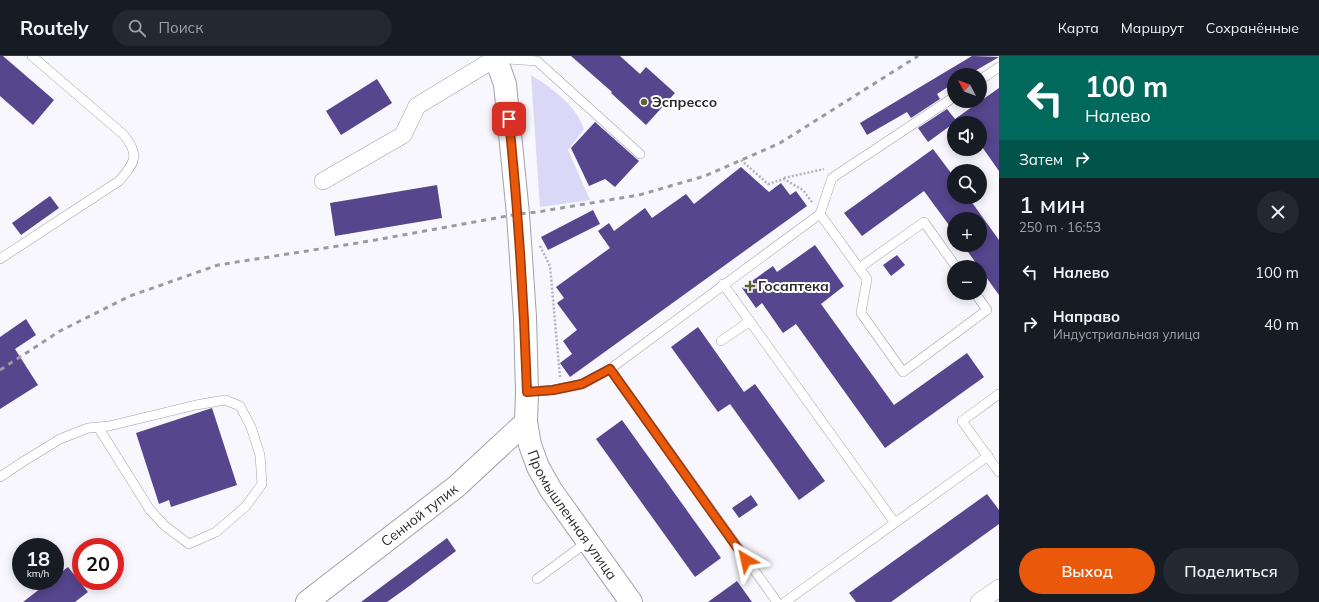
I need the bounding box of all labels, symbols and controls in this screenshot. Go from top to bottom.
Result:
search box [112,10,392,46]
text: Routely [20,16,88,40]
icon: search [126,17,148,39]
text: Поиск [158,18,203,37]
text: Карта [1058,19,1099,37]
text: Маршрут [1121,19,1184,37]
text: Сохранённые [1206,19,1299,37]
north arrow [947,68,987,108]
map controls [947,68,987,300]
text: 100 m [1085,69,1168,104]
icon: left [1019,72,1071,124]
place label: Эспрессо [652,93,717,111]
marker: Эспрессо [639,97,649,107]
pin [492,102,526,136]
text: Налево [1085,104,1151,127]
icon: arrive [498,108,520,130]
button: sound [947,116,987,156]
icon: right [1071,148,1093,170]
text: Затем [1019,150,1063,169]
button: search [947,164,987,204]
text: 1 мин [1019,189,1085,219]
button: close [1257,191,1299,233]
button: + [947,212,987,252]
text: 250 m · 16:53 [1019,219,1101,235]
button: − [947,260,987,300]
icon: left [1019,261,1041,283]
text: Налево [1053,263,1109,282]
text: 100 m [1255,263,1299,282]
place label: Госаптека [758,277,829,295]
marker: Госаптека [745,281,755,291]
text: Направо [1053,307,1120,326]
icon: right [1019,313,1041,335]
text: 40 m [1264,315,1299,334]
text: Индустриальная улица [1053,326,1200,342]
street label: Промышленная улица [524,447,621,583]
street label: Сенной тупик [377,479,462,550]
speed limit sign: 20 [72,538,124,590]
position arrow [725,539,767,581]
text: 18 [26,546,50,571]
button: Выход [1019,548,1155,594]
button: Поделиться [1163,548,1299,594]
text: km/h [27,567,49,580]

